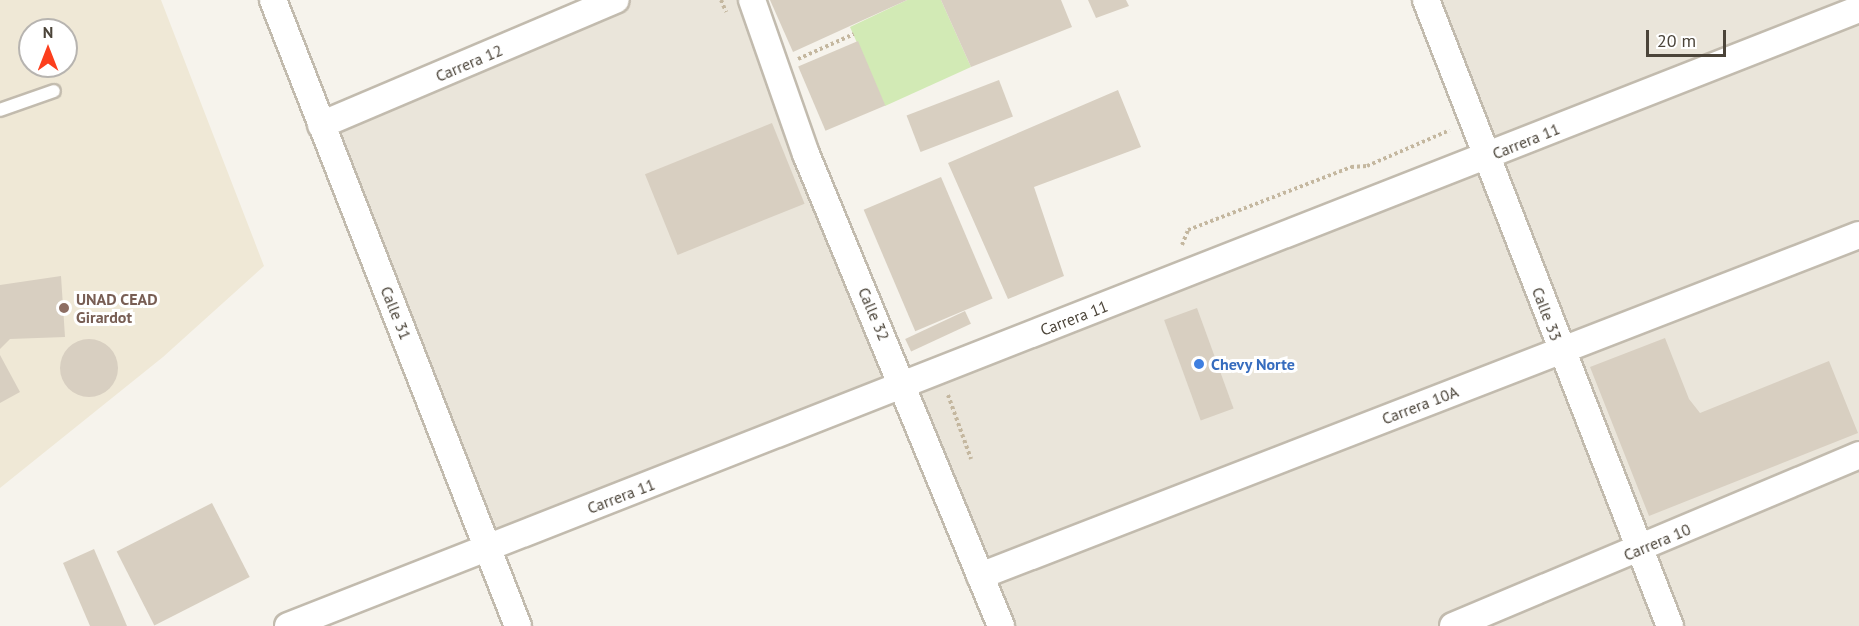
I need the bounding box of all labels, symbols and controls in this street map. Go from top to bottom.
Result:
north arrow [18,18,78,78]
scale bar [1649,18,1728,56]
text: N [43,22,53,42]
text: 20 m [1657,29,1696,52]
street label: Carrera 12 [433,40,505,86]
street label: Carrera 11 [1490,119,1562,163]
street label: Calle 31 [377,283,415,343]
street label: Calle 32 [854,284,894,344]
street label: Calle 33 [1528,284,1566,344]
place label: UNAD CEAD Girardot [76,289,158,327]
street label: Carrera 11 [1037,296,1111,340]
marker: UNAD CEAD Girardot [57,301,71,315]
place label: Chevy Norte [1211,354,1295,374]
marker: Chevy Norte [1192,357,1206,371]
street label: Carrera 10A [1379,382,1461,428]
street label: Carrera 11 [584,474,658,518]
street label: Carrera 10 [1621,519,1693,565]

